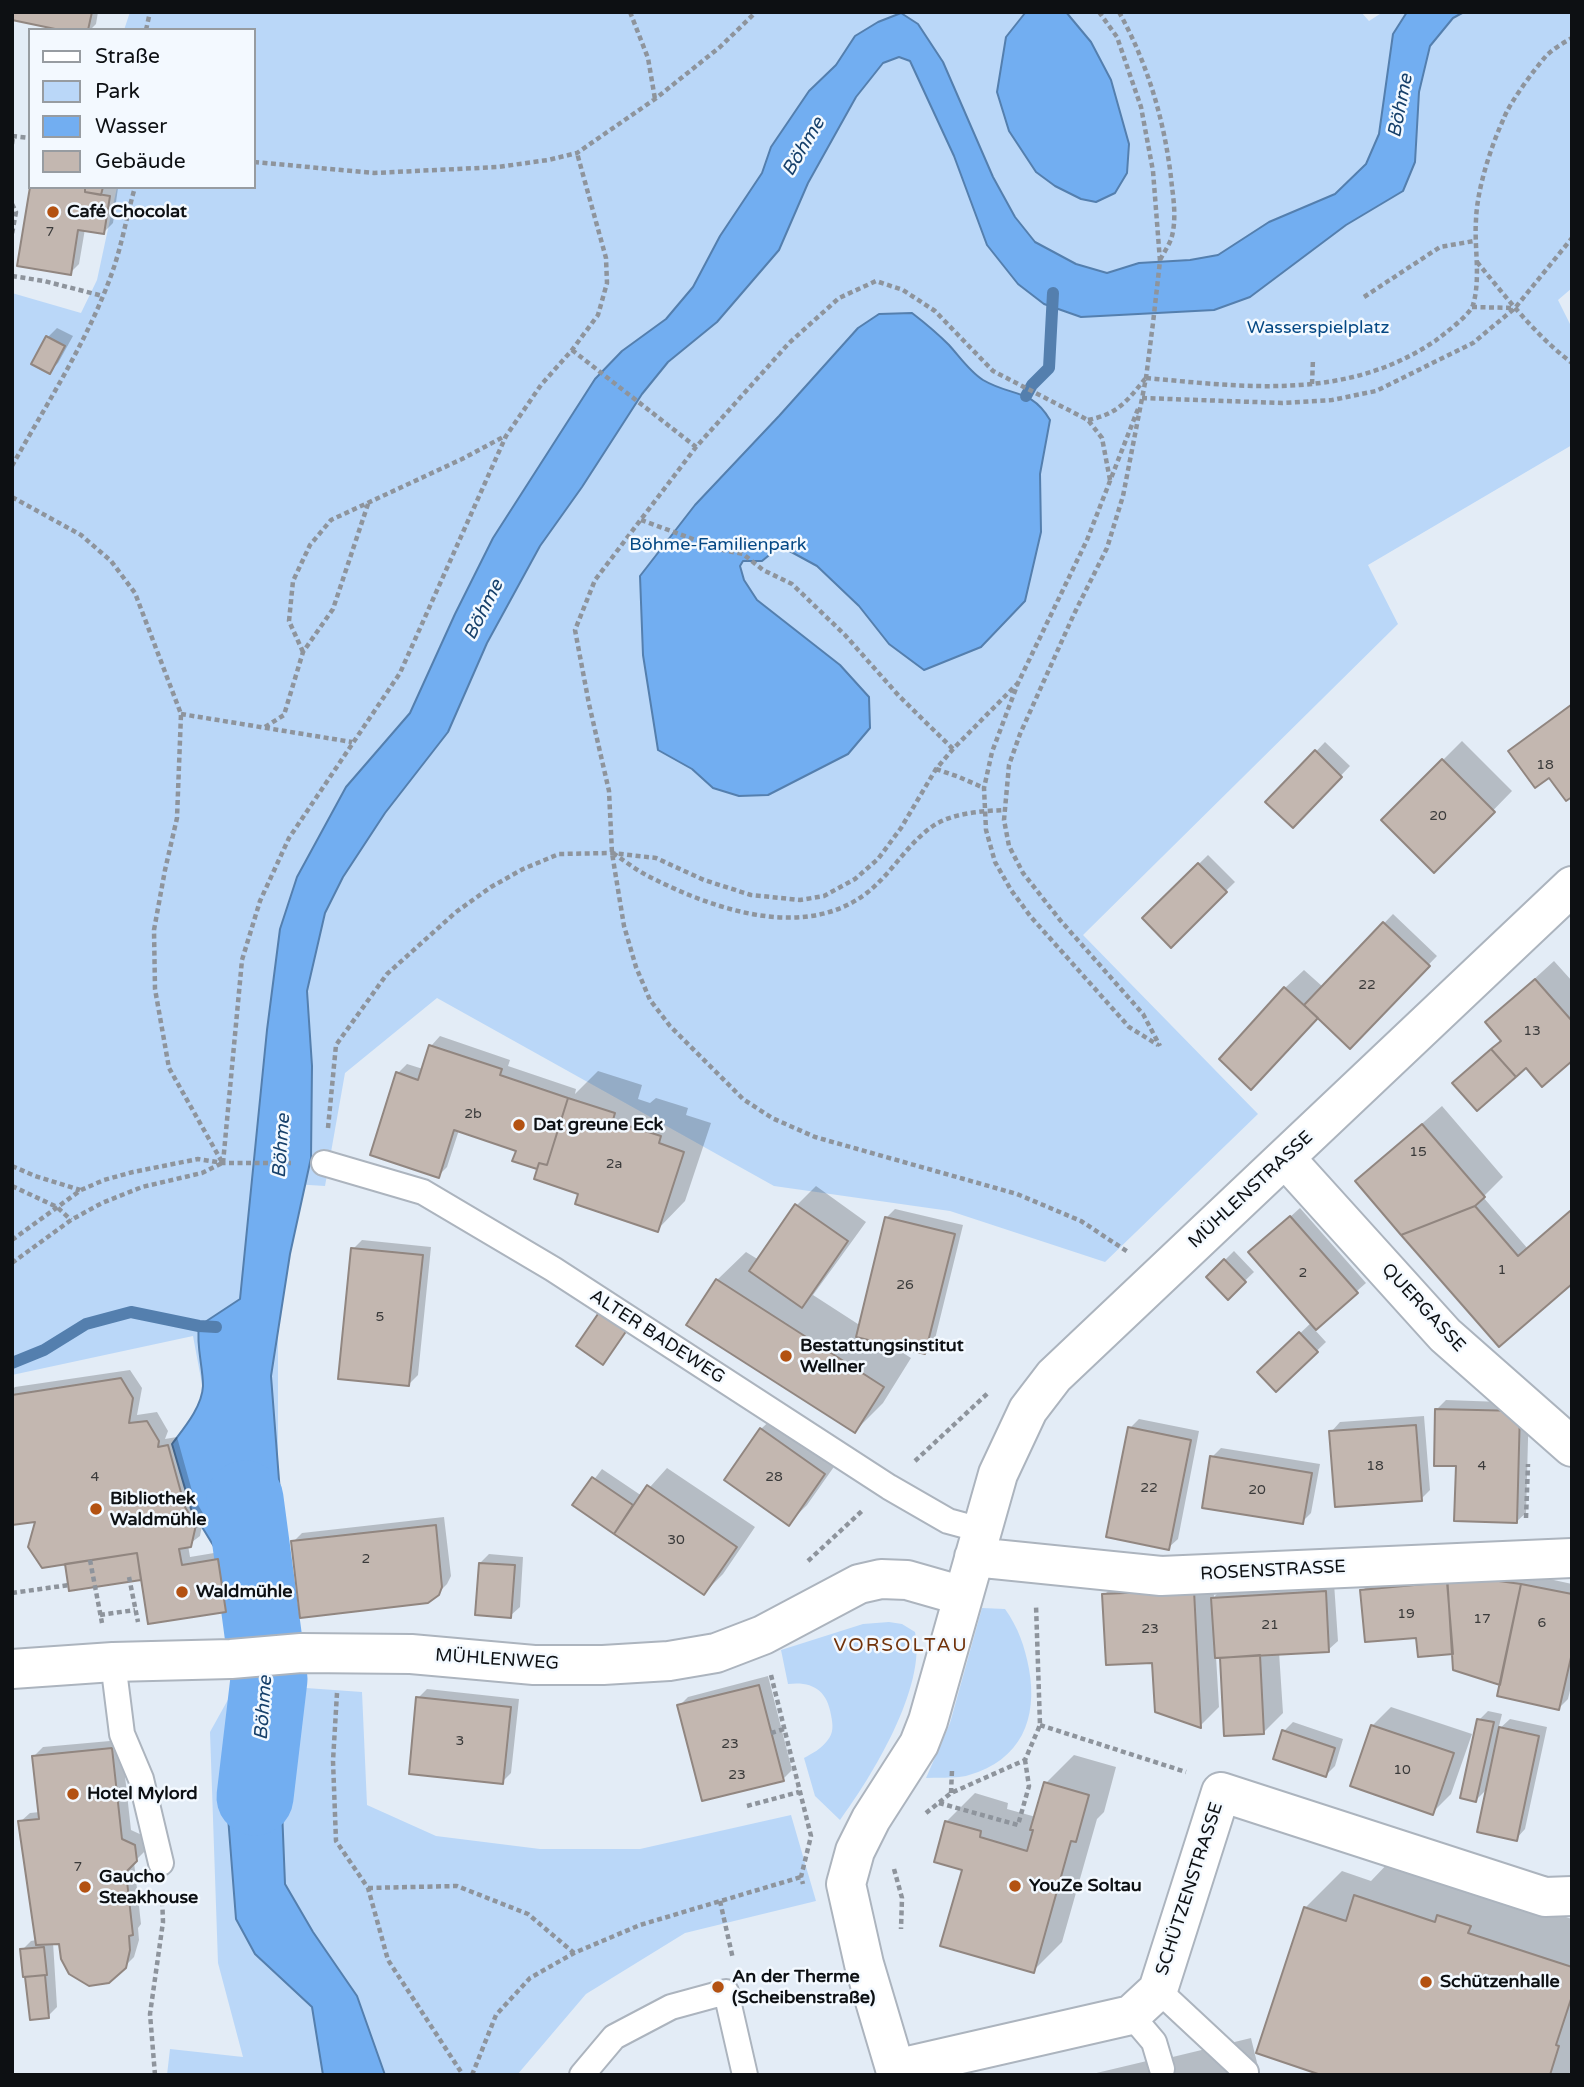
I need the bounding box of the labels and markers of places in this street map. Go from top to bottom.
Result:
place label: Café Chocolat [67,201,187,223]
marker: Café Chocolat [45,204,61,220]
place label: Dat greune Eck [533,1114,663,1136]
marker: Dat greune Eck [511,1117,527,1133]
place label: Bestattungsinstitut Wellner [800,1335,964,1378]
marker: Bestattungsinstitut Wellner [778,1348,794,1364]
place label: Bibliothek Waldmühle [110,1488,206,1530]
marker: Bibliothek Waldmühle [88,1501,104,1517]
place label: Waldmühle [196,1581,292,1603]
marker: Waldmühle [174,1584,190,1600]
place label: Hotel Mylord [87,1783,198,1805]
marker: Hotel Mylord [65,1786,81,1802]
place label: Gaucho Steakhouse [99,1866,198,1909]
place label: YouZe Soltau [1029,1875,1142,1897]
marker: YouZe Soltau [1007,1878,1023,1894]
marker: Gaucho Steakhouse [77,1879,93,1895]
place label: An der Therme (Scheibenstraße) [732,1966,875,2008]
place label: Schützenhalle [1440,1971,1560,1993]
marker: Schützenhalle [1418,1974,1434,1990]
marker: An der Therme (Scheibenstraße) [710,1979,726,1995]

